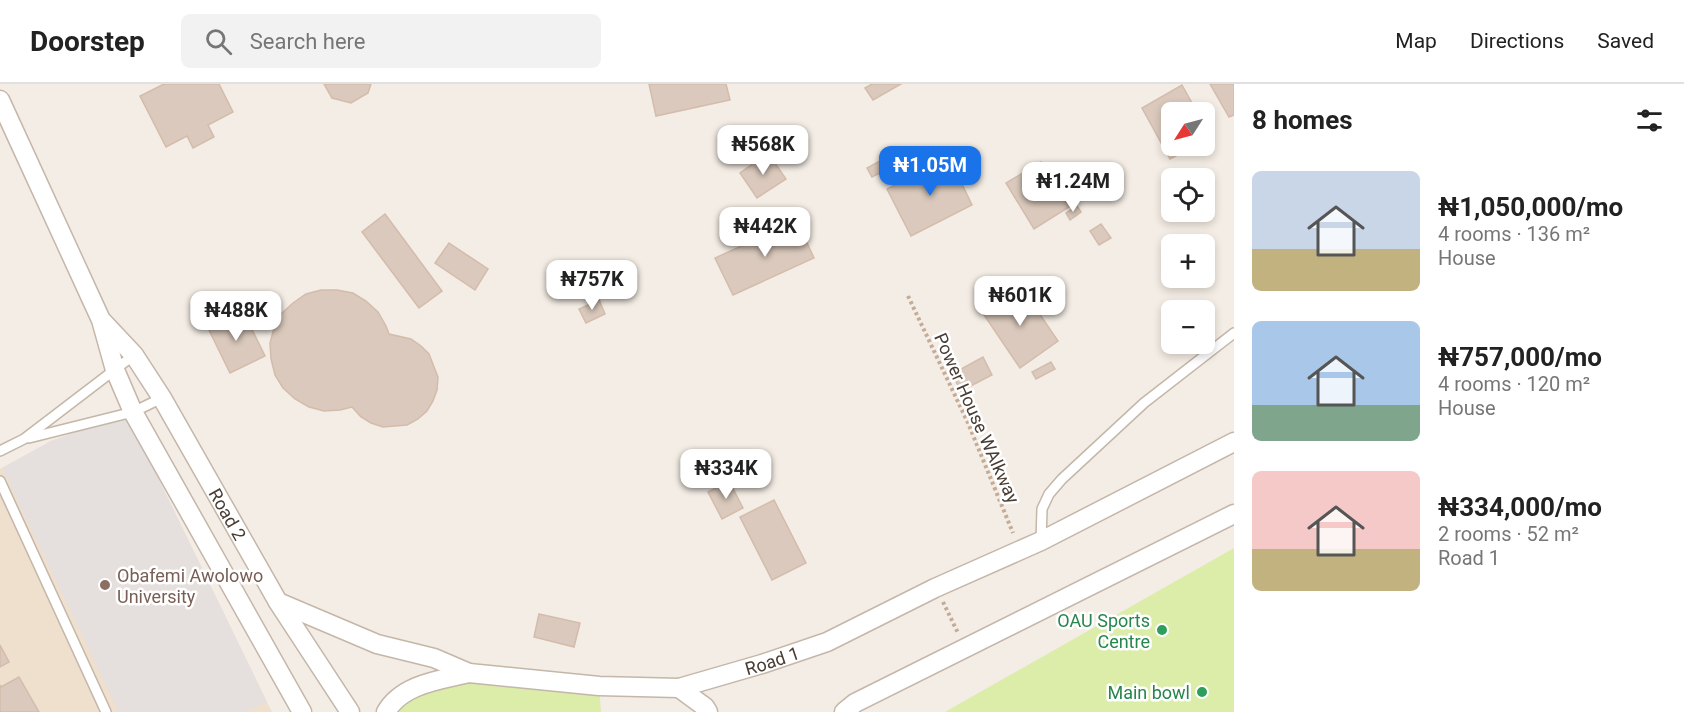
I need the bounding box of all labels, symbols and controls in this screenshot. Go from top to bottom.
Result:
search box [181,14,601,68]
text: Doorstep [30,25,145,58]
icon: search [202,25,235,58]
text: Search here [250,29,366,54]
text: Map [1395,29,1437,53]
text: Directions [1470,29,1564,53]
text: Saved [1597,29,1654,53]
north arrow [1161,102,1215,156]
map controls [1161,102,1215,354]
icon: filters [1633,104,1666,137]
text: 8 homes [1252,105,1353,135]
pin: ₦568K [721,125,805,176]
text: ₦568K [731,132,795,156]
pin: ₦1.05M [881,146,979,197]
text: ₦1.05M [893,153,967,177]
pin: ₦1.24M [1024,162,1122,213]
button: locate [1161,168,1215,222]
text: ₦1.24M [1036,169,1110,193]
text: ₦1,050,000/mo [1438,192,1623,222]
icon: home [1300,195,1372,267]
pin: ₦442K [723,207,807,258]
text: ₦442K [733,214,797,238]
text: 4 rooms · 136 m² [1438,222,1590,246]
button: + [1161,234,1215,288]
text: House [1438,246,1496,270]
pin: ₦757K [550,260,634,311]
text: ₦757K [560,267,624,291]
pin: ₦601K [978,276,1062,327]
text: ₦601K [988,283,1052,307]
pin: ₦488K [194,291,278,342]
text: ₦488K [204,298,268,322]
button: − [1161,300,1215,354]
street label: Power House WAlkway [930,330,1024,507]
text: ₦757,000/mo [1438,342,1602,372]
icon: home [1300,345,1372,417]
text: 4 rooms · 120 m² [1438,372,1590,396]
text: House [1438,396,1496,420]
pin: ₦334K [684,449,768,500]
text: ₦334K [694,456,758,480]
street label: Road 2 [205,484,251,543]
text: ₦334,000/mo [1438,492,1602,522]
icon: home [1300,495,1372,567]
text: 2 rooms · 52 m² [1438,522,1579,546]
text: Road 1 [1438,546,1500,570]
place label: Obafemi Awolowo University [117,565,263,607]
marker: Obafemi Awolowo University [98,578,112,592]
place label: OAU Sports Centre [1057,610,1150,652]
marker: OAU Sports Centre [1155,623,1169,637]
street label: Road 1 [742,642,802,679]
place label: Main bowl [1107,682,1190,703]
marker: Main bowl [1195,685,1209,699]

